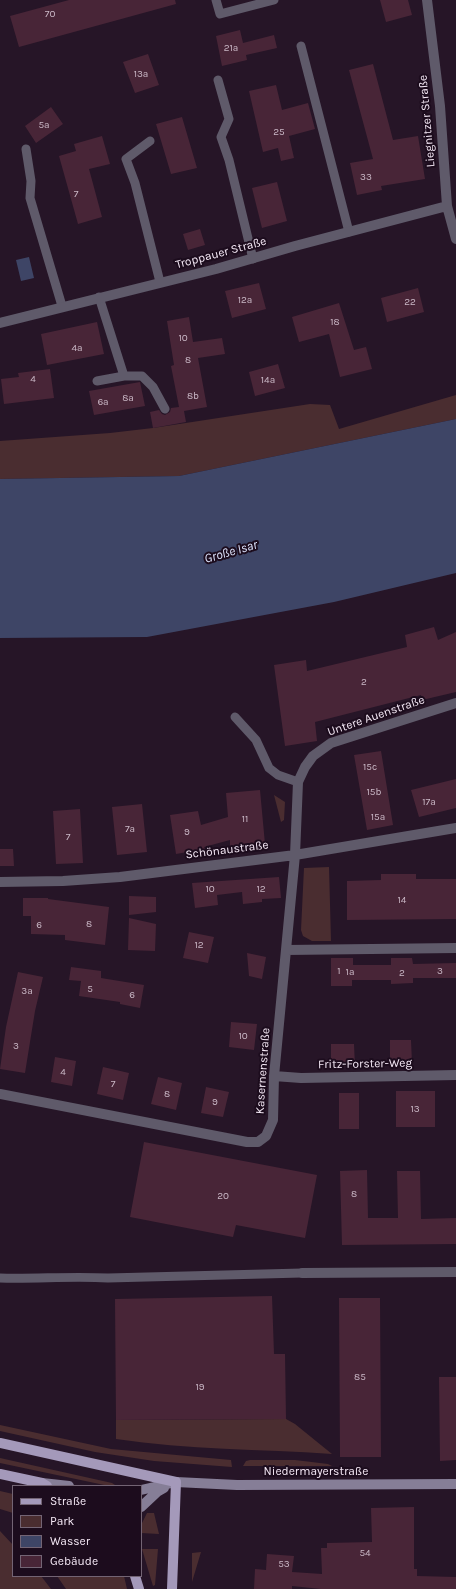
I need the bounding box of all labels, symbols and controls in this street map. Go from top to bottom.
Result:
house number: 70 [45,8,55,20]
house number: 21a [224,42,238,54]
house number: 13a [134,68,148,80]
street label: Liegnitzer Straße [416,74,438,168]
house number: 5a [38,119,50,131]
house number: 25 [273,126,285,138]
house number: 33 [360,171,372,183]
house number: 7 [74,188,78,200]
street label: Troppauer Straße [174,234,268,272]
house number: 12a [238,294,252,306]
house number: 22 [404,296,416,308]
house number: 18 [330,316,340,328]
house number: 10 [178,332,188,344]
house number: 4a [71,342,83,354]
house number: 8 [185,354,191,366]
house number: 4 [30,373,36,385]
house number: 14a [261,374,275,386]
house number: 8b [187,390,199,402]
house number: 8a [122,392,134,404]
house number: 6a [97,396,109,408]
water label: Große Isar [202,537,260,567]
house number: 2 [361,676,367,688]
street label: Untere Auenstraße [325,693,427,739]
house number: 15c [363,761,377,773]
house number: 15b [367,786,381,798]
house number: 17a [422,796,436,808]
house number: 15a [371,811,385,823]
house number: 11 [242,813,248,825]
house number: 7a [125,823,135,835]
house number: 9 [184,826,190,838]
house number: 7 [66,831,70,843]
street label: Schönaustraße [185,838,269,862]
house number: 10 [205,883,215,895]
house number: 12 [256,883,266,895]
house number: 14 [398,894,406,906]
house number: 8 [86,918,92,930]
house number: 6 [36,919,42,931]
house number: 12 [194,939,204,951]
house number: 1 [337,965,341,977]
house number: 3 [437,965,443,977]
house number: 1a [346,966,354,978]
house number: 2 [399,967,405,979]
house number: 5 [87,983,93,995]
house number: 3a [21,985,33,997]
house number: 6 [129,989,135,1001]
street label: Kasernenstraße [253,1027,273,1115]
house number: 10 [238,1030,248,1042]
house number: 3 [13,1040,19,1052]
street label: Fritz-Forster-Weg [318,1056,412,1072]
house number: 4 [60,1066,66,1078]
house number: 7 [111,1078,115,1090]
house number: 8 [164,1088,170,1100]
house number: 9 [212,1096,218,1108]
house number: 13 [410,1103,420,1115]
house number: 8 [351,1188,357,1200]
house number: 20 [217,1190,229,1202]
house number: 85 [354,1371,366,1383]
house number: 19 [195,1381,205,1393]
street label: Niedermayerstraße [264,1465,368,1479]
legend [12,1485,142,1577]
text: Straße [50,1494,86,1508]
text: Park [50,1514,74,1528]
text: Wasser [50,1534,90,1548]
house number: 54 [359,1547,371,1559]
text: Gebäude [50,1554,98,1568]
house number: 53 [278,1558,290,1570]

